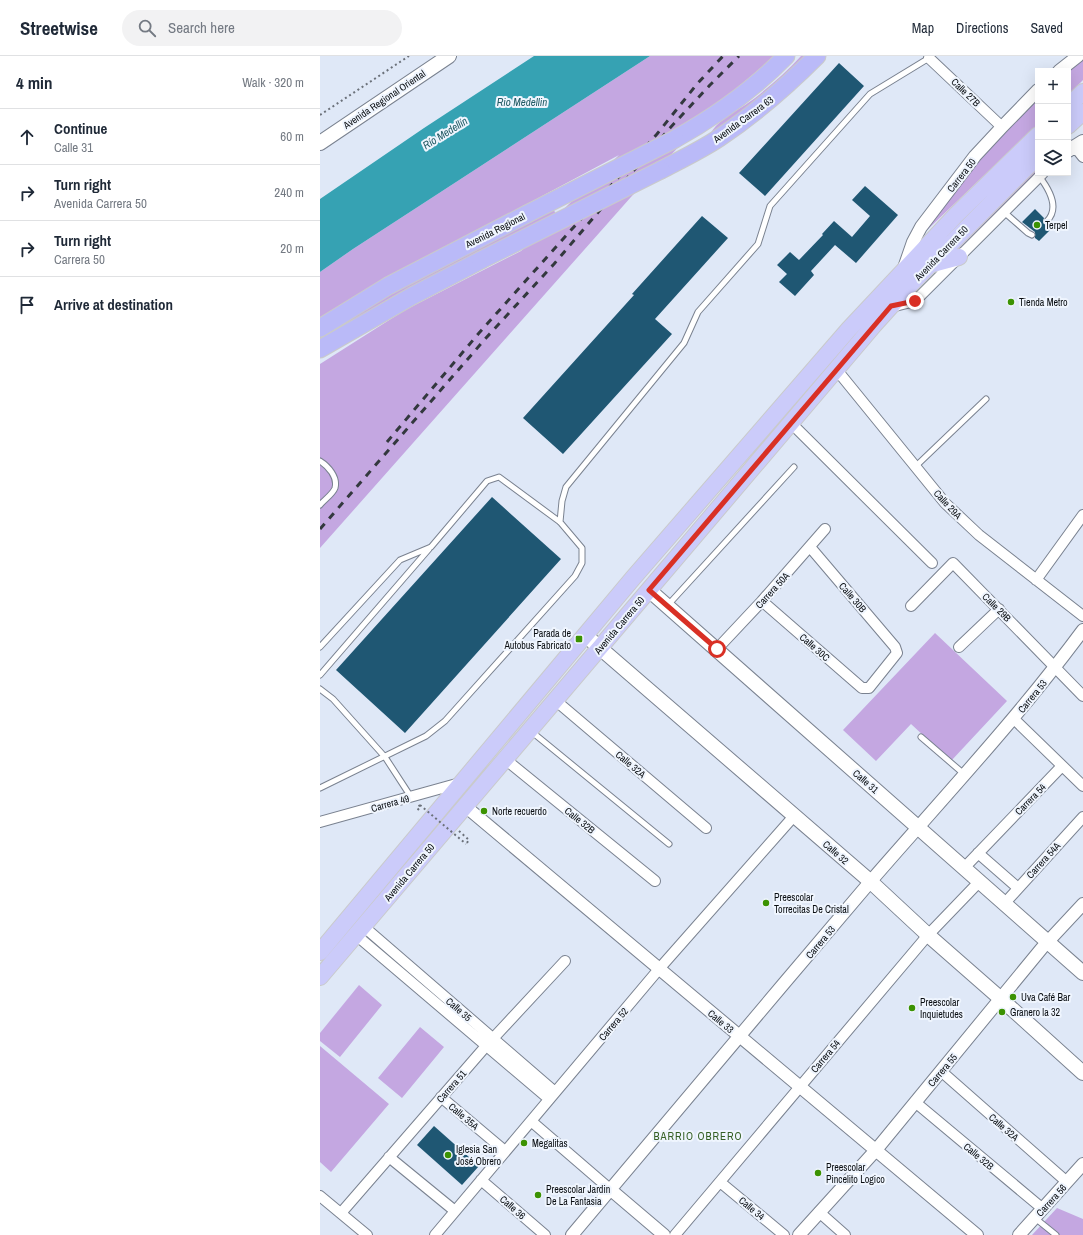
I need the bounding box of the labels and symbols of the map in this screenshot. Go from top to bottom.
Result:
street label: Avenida Regional Oriental [340,67,428,132]
street label: Calle 27B [948,75,983,110]
street label: Avenida Carrera 63 [710,93,776,146]
water label: Rio Medellin [497,95,547,109]
water label: Río Medellín [420,114,470,152]
street label: Carrera 50 [944,156,979,195]
street label: Avenida Regional [462,210,527,251]
place label: Terpel [1045,219,1068,232]
marker: Terpel [1032,220,1042,230]
street label: Avenida Carrera 50 [911,223,971,284]
route end [906,292,924,310]
place label: Tienda Metro [1019,296,1068,309]
marker: Tienda Metro [1006,297,1016,307]
street label: Calle 29A [931,487,965,522]
street label: Carrera 50A [753,569,792,611]
street label: Calle 30B [836,580,870,615]
street label: Calle 29B [979,590,1014,625]
street label: Avenida Carrera 50 [591,593,648,658]
place label: Parada de Autobus Fabricato [503,627,571,652]
street label: Calle 30C [797,631,833,664]
marker: Parada de Autobus Fabricato [574,634,584,644]
route start [708,640,726,658]
street label: Carrera 53 [1015,677,1050,716]
street label: Calle 32A [613,748,649,781]
street label: Calle 31 [850,767,882,796]
street label: Carrera 54 [1012,780,1049,818]
street label: Carrera 49 [370,792,411,815]
street label: Calle 32B [562,804,598,837]
place label: Norte recuerdo [492,805,547,818]
marker: Norte recuerdo [479,806,489,816]
street label: Calle 32 [820,838,852,867]
street label: Carrera 54A [1024,839,1063,881]
street label: Avenida Carrera 50 [381,840,438,905]
place label: Preescolar Torrecitas De Cristal [774,891,849,916]
marker: Preescolar Torrecitas De Cristal [761,898,771,908]
street label: Carrera 53 [803,923,838,962]
place label: Uva Café Bar [1021,991,1070,1004]
marker: Uva Café Bar [1008,992,1018,1002]
street label: Calle 35 [443,995,475,1024]
place label: Preescolar Inquietudes [920,996,963,1021]
marker: Preescolar Inquietudes [907,1003,917,1013]
street label: Carrera 52 [596,1005,631,1044]
place label: Granero la 32 [1010,1006,1061,1019]
street label: Calle 33 [705,1007,737,1036]
marker: Granero la 32 [997,1007,1007,1017]
street label: Carrera 54 [808,1037,843,1076]
street label: Carrera 55 [925,1051,960,1090]
street label: Carrera 51 [434,1067,469,1105]
street label: Calle 35A [446,1100,482,1133]
street label: Calle 32A [986,1111,1022,1144]
district label: BARRIO OBRERO [653,1129,743,1143]
place label: Megalitas [532,1137,568,1150]
marker: Megalitas [519,1138,529,1148]
street label: Calle 32B [961,1140,997,1173]
place label: Iglesia San José Obrero [456,1143,502,1168]
marker: Iglesia San José Obrero [443,1150,453,1160]
place label: Preescolar Pincelito Logico [826,1161,885,1186]
marker: Preescolar Pincelito Logico [813,1168,823,1178]
street label: Carrera 56 [1033,1181,1070,1219]
place label: Preescolar Jardin De La Fantasia [546,1183,610,1208]
marker: Preescolar Jardin De La Fantasia [533,1190,543,1200]
street label: Calle 36 [497,1193,529,1222]
street label: Calle 34 [736,1194,768,1223]

